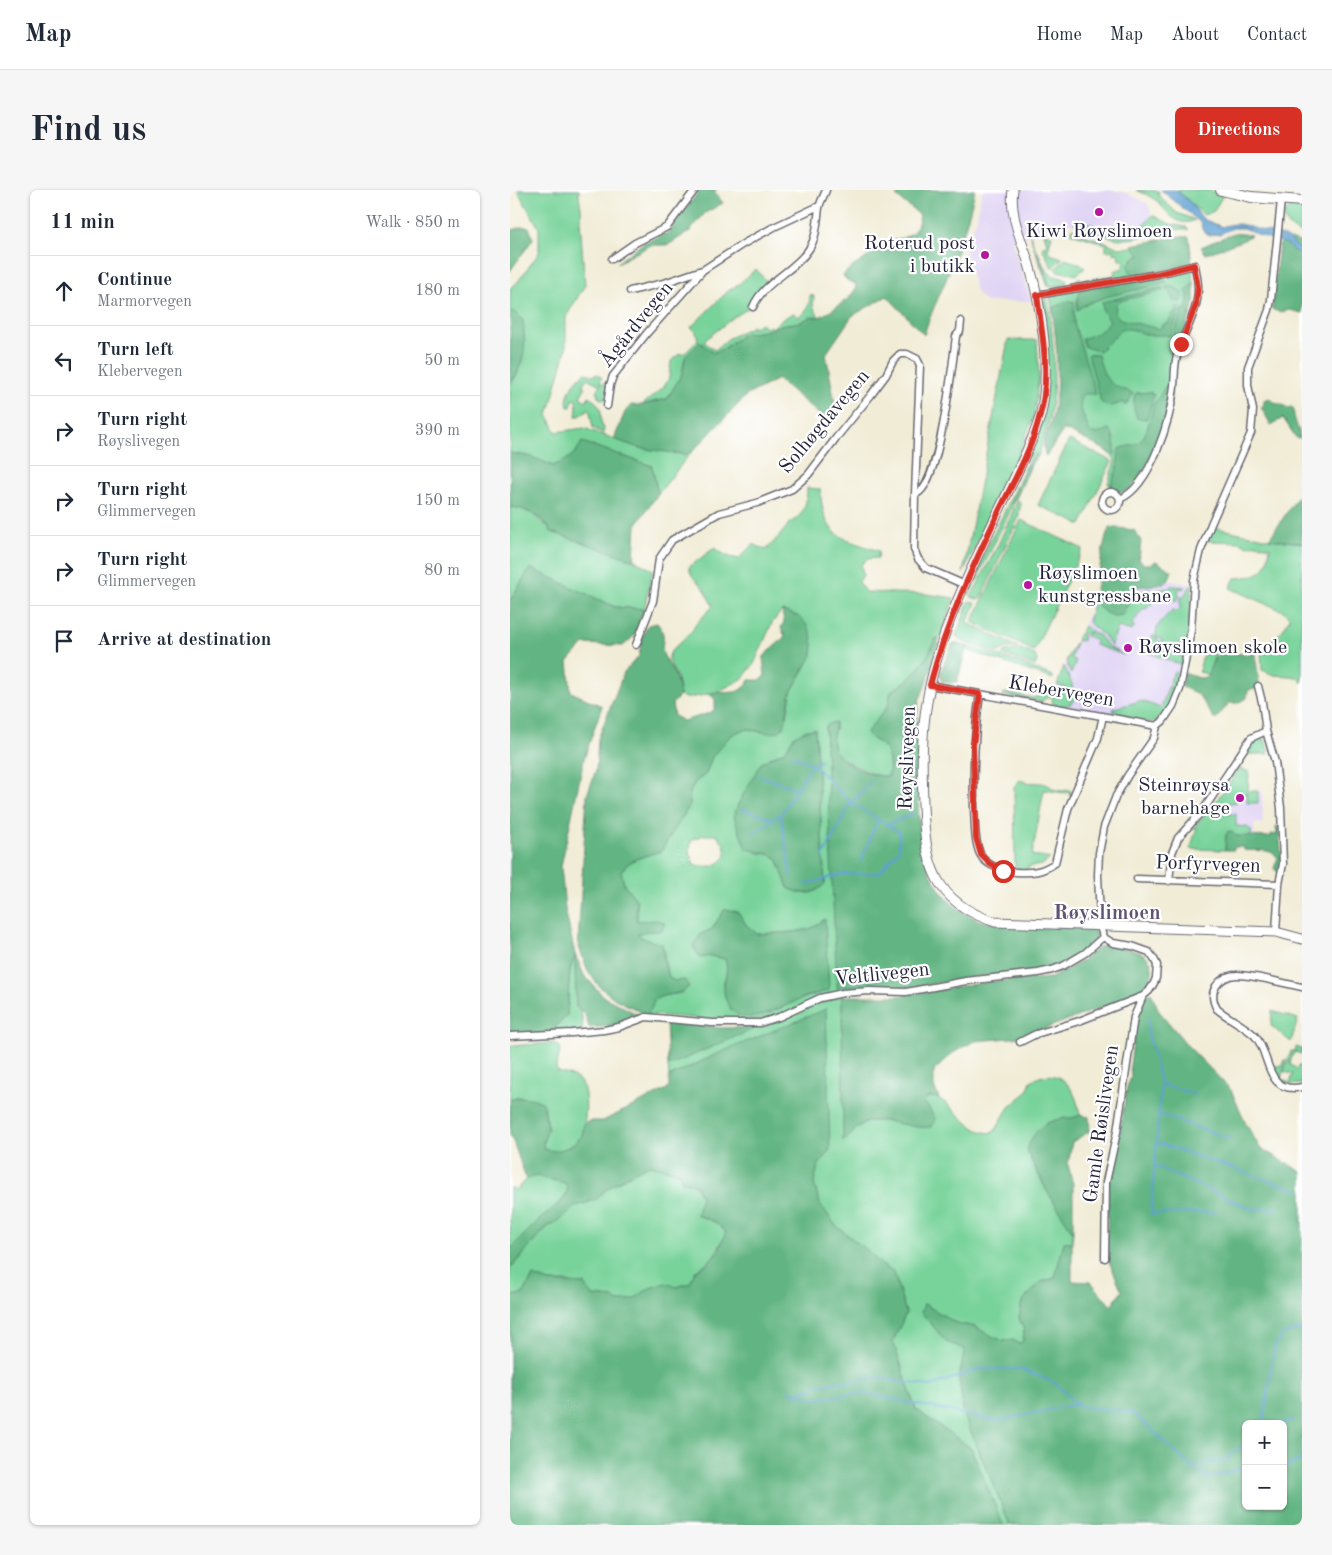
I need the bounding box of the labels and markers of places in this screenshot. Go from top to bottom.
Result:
marker: Kiwi Røyslimoen [1093,206,1105,218]
place label: Kiwi Røyslimoen [1025,222,1173,242]
place label: Roterud post i butikk [864,234,975,277]
marker: Roterud post i butikk [979,249,991,261]
place label: Røyslimoen kunstgressbane [1038,564,1171,607]
marker: Røyslimoen kunstgressbane [1022,579,1034,591]
place label: Røyslimoen skole [1138,638,1287,658]
marker: Røyslimoen skole [1122,642,1134,654]
place label: Steinrøysa barnehage [1138,776,1230,819]
marker: Steinrøysa barnehage [1234,792,1246,804]

